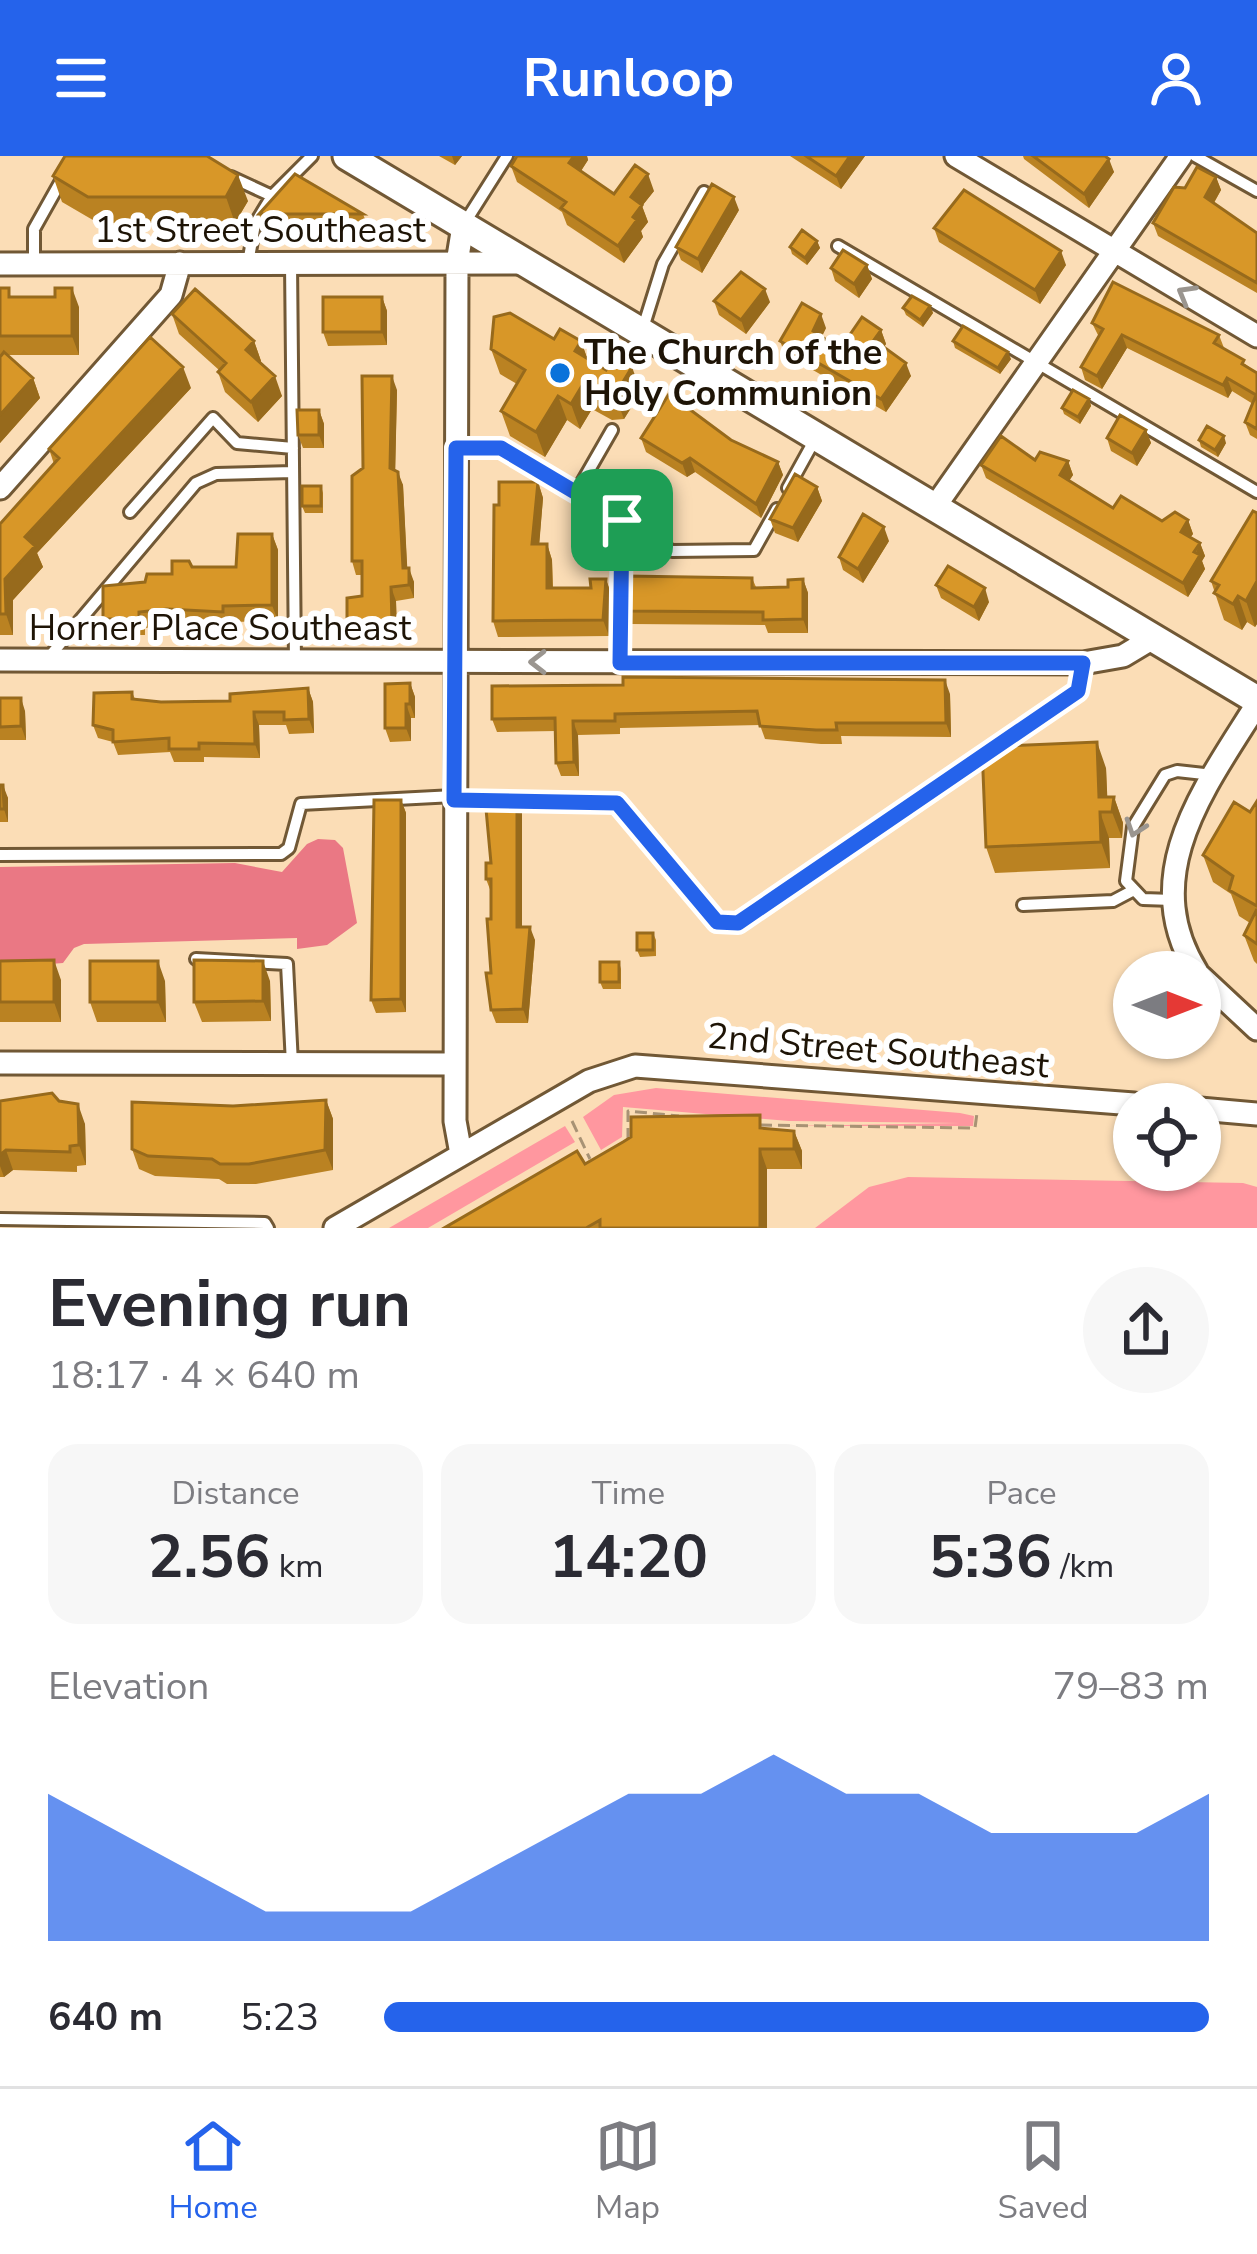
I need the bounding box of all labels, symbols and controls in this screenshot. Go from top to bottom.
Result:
text: Runloop [523,41,734,115]
icon: menu [48,45,114,111]
icon: person [1143,45,1209,111]
street label: 1st Street Southeast [94,206,426,255]
one-way arrow [1177,286,1199,309]
place label: The Church of the Holy Communion [584,328,882,418]
marker: The Church of the Holy Communion [547,360,573,386]
pin [571,469,673,571]
icon: arrive [589,487,655,553]
street label: Horner Place Southeast [29,604,412,653]
one-way arrow [528,650,547,676]
one-way arrow [1125,816,1149,837]
north arrow [1113,951,1221,1059]
map controls [1113,951,1221,1191]
street label: 2nd Street Southeast [705,1012,1051,1090]
button: locate [1113,1083,1221,1191]
text: Evening run [48,1259,411,1349]
button: share [1083,1267,1209,1393]
text: 18:17 · 4 × 640 m [48,1349,360,1402]
text: Distance [171,1471,300,1516]
text: Time [592,1471,665,1516]
text: Pace [986,1471,1057,1516]
text: 2.56 [147,1516,270,1598]
text: 14:20 [549,1516,708,1598]
text: 5:36 [929,1516,1052,1598]
text: km [270,1544,324,1589]
text: /km [1052,1544,1114,1589]
text: Elevation [48,1660,209,1713]
text: 79–83 m [1052,1660,1209,1713]
text: 640 m [48,1991,163,2044]
text: 5:23 [240,1991,319,2044]
tab: Home [168,2113,258,2230]
tab: Map [595,2113,661,2230]
tab: Saved [997,2113,1089,2230]

